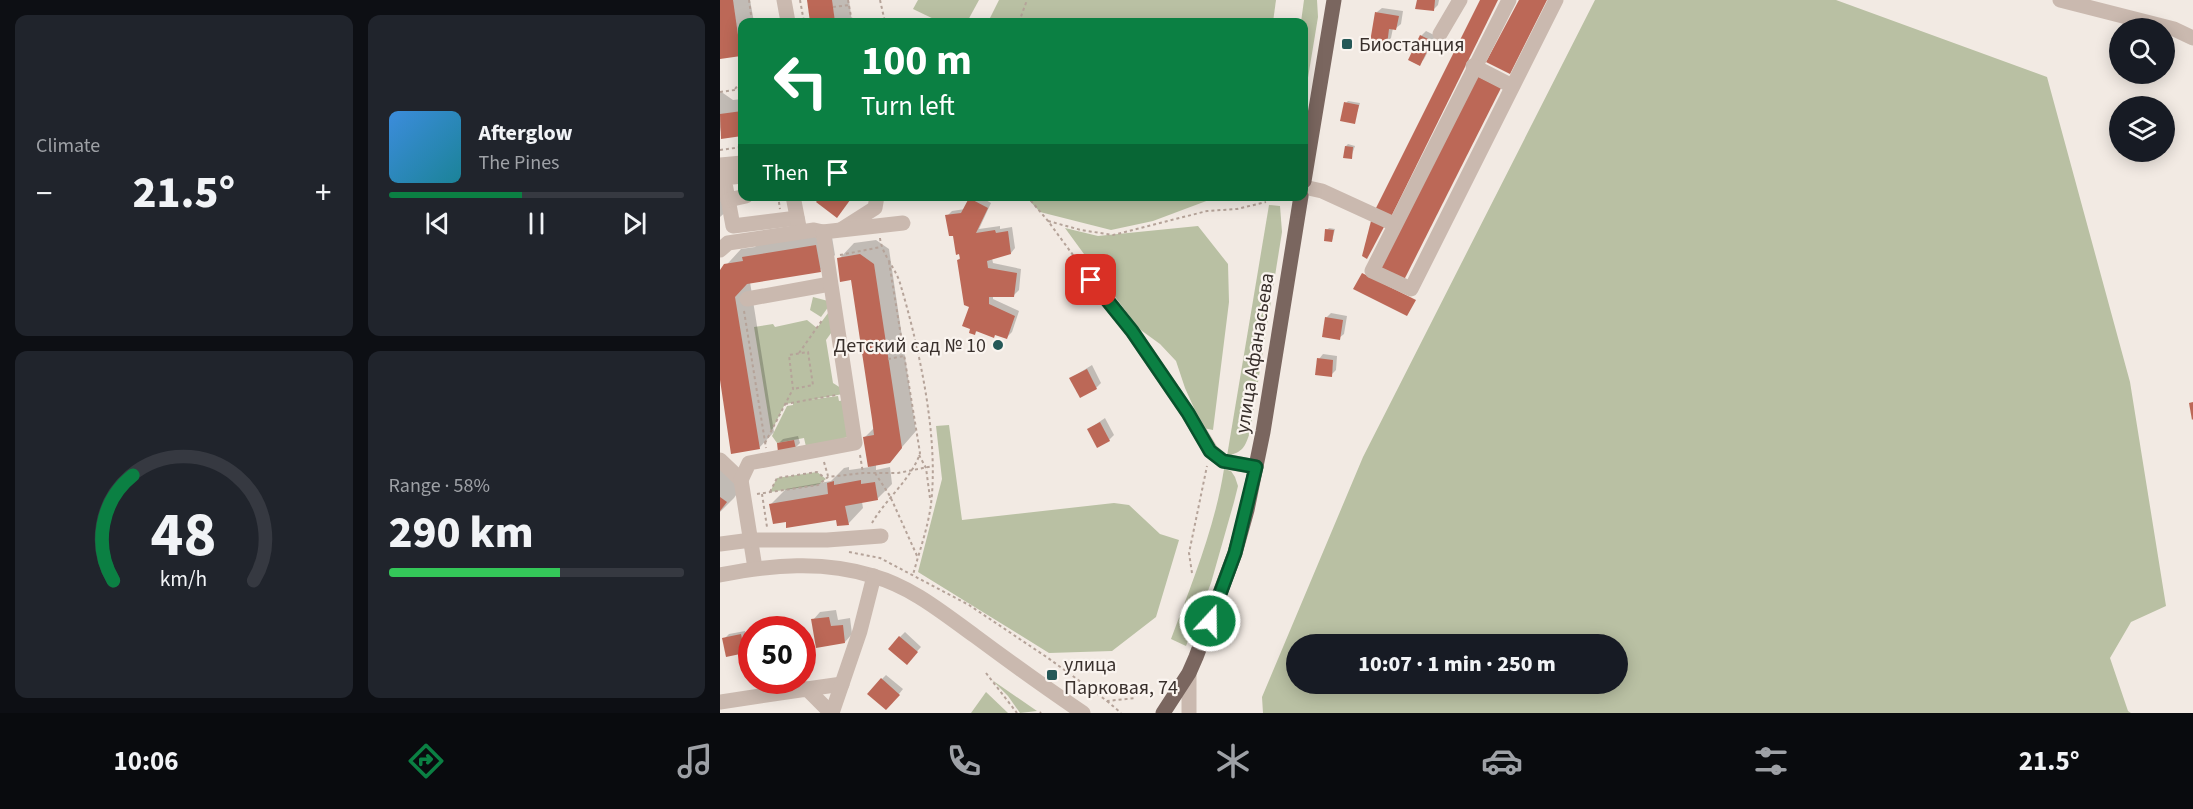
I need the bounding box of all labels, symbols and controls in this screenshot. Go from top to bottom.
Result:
map controls [2109,18,2175,162]
button: search [2109,18,2175,84]
text: 100 m [861,31,972,91]
place label: Биостанция [1359,31,1465,59]
marker: Биостанция [1340,37,1354,51]
icon: left [762,42,840,120]
text: Turn left [861,87,955,126]
button: layers [2109,96,2175,162]
text: Afterglow [479,117,573,149]
text: Climate [36,132,100,160]
text: The Pines [479,149,560,177]
icon: arrive [821,156,854,189]
text: Then [762,157,809,189]
text: 21.5° [132,161,235,225]
text: − [36,170,52,217]
text: + [315,170,332,217]
icon: previous [421,207,454,240]
icon: pause [520,207,553,240]
icon: next [618,207,651,240]
pin [1065,254,1116,305]
icon: arrive [1074,263,1107,296]
street label: улица Афанасьева [1228,271,1282,435]
place label: Детский сад № 10 [833,332,986,360]
marker: Детский сад № 10 [991,338,1005,352]
text: Range · 58% [389,472,490,500]
text: 48 [151,491,217,580]
text: 290 km [389,501,534,565]
text: km/h [160,565,208,596]
position arrow [1178,589,1242,653]
speed limit sign: 50 [738,616,816,694]
text: 10:07 · 1 min · 250 m [1358,648,1556,680]
place label: улица Парковая, 74 [1064,651,1178,702]
marker: улица Парковая, 74 [1045,668,1059,682]
icon: directions [405,740,447,782]
icon: music [674,740,716,782]
icon: phone [943,740,985,782]
icon: climate [1212,740,1254,782]
icon: car [1481,740,1523,782]
icon: filters [1750,740,1792,782]
text: 10:06 [113,742,179,781]
text: 21.5° [2019,742,2080,781]

